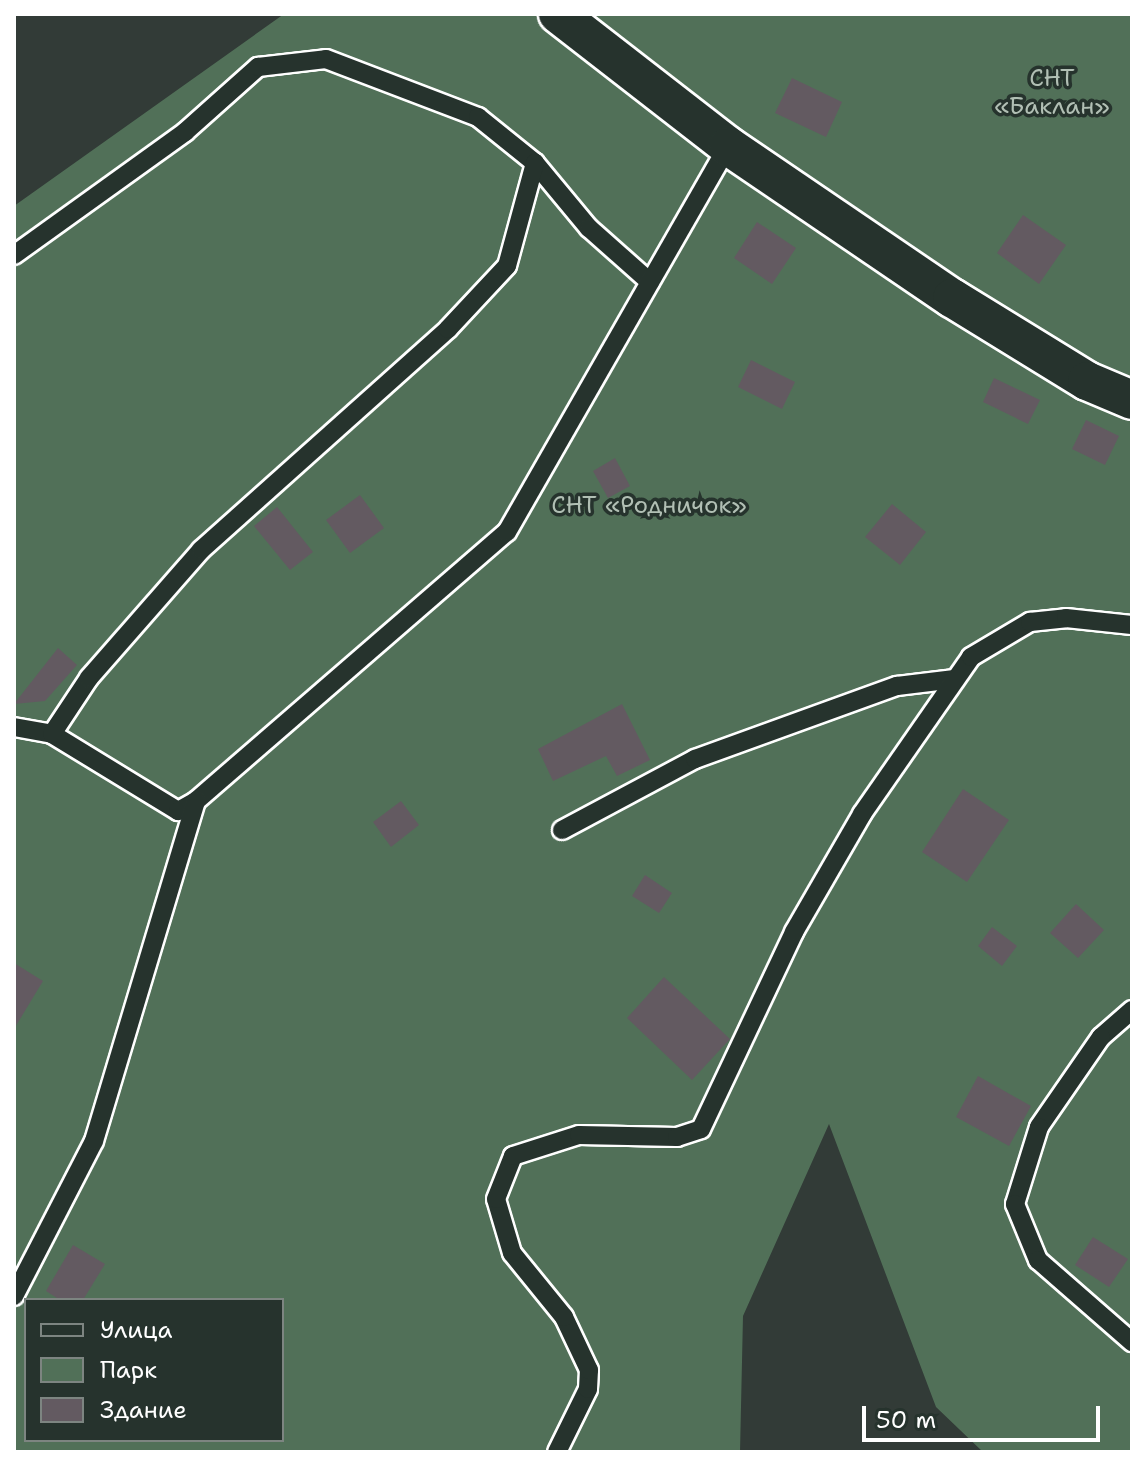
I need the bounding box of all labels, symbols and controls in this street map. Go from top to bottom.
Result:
park label: СНТ «Баклан» [994,65,1110,121]
park label: СНТ «Родничок» [551,492,747,520]
legend [24,1298,284,1442]
text: Улица [100,1314,173,1346]
text: Парк [100,1354,157,1386]
scale bar [866,1390,1104,1440]
text: Здание [100,1394,187,1426]
text: 50 m [876,1404,936,1436]

